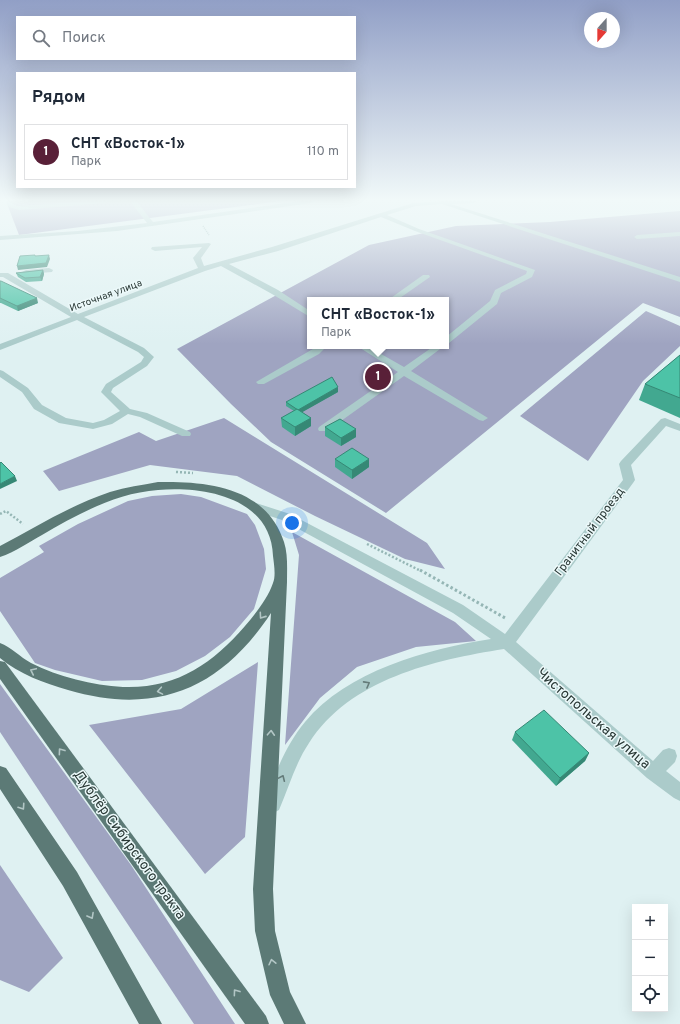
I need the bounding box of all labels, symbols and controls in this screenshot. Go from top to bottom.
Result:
north arrow [584,12,620,48]
search box [16,16,356,60]
icon: search [30,27,52,49]
text: Поиск [62,29,106,48]
text: Рядом [32,87,85,109]
text: СНТ «Восток-1» [71,135,185,154]
text: 1 [43,144,49,160]
text: 110 m [307,144,339,160]
text: Парк [71,154,101,170]
street label: Источная улица [68,277,144,315]
popup [307,297,449,349]
text: СНТ «Восток-1» [321,306,435,325]
text: Парк [321,325,351,341]
pin: 1 [365,362,391,392]
street label: Гранитный проезд [551,484,629,580]
your location [282,513,302,533]
one-way arrow [259,612,267,619]
street label: Чистопольская улица [533,665,653,773]
one-way arrow [30,668,38,676]
one-way arrow [363,681,370,688]
one-way arrow [156,686,163,695]
one-way arrow [266,730,275,736]
one-way arrow [58,748,66,755]
street label: Дублёр Сибирского тракта [69,767,189,923]
one-way arrow [277,775,285,782]
one-way arrow [17,802,24,809]
map controls [632,904,668,1012]
button: + [632,904,668,940]
one-way arrow [86,912,94,920]
button: − [632,940,668,976]
one-way arrow [269,959,277,965]
button: locate [632,976,668,1012]
one-way arrow [234,990,241,997]

